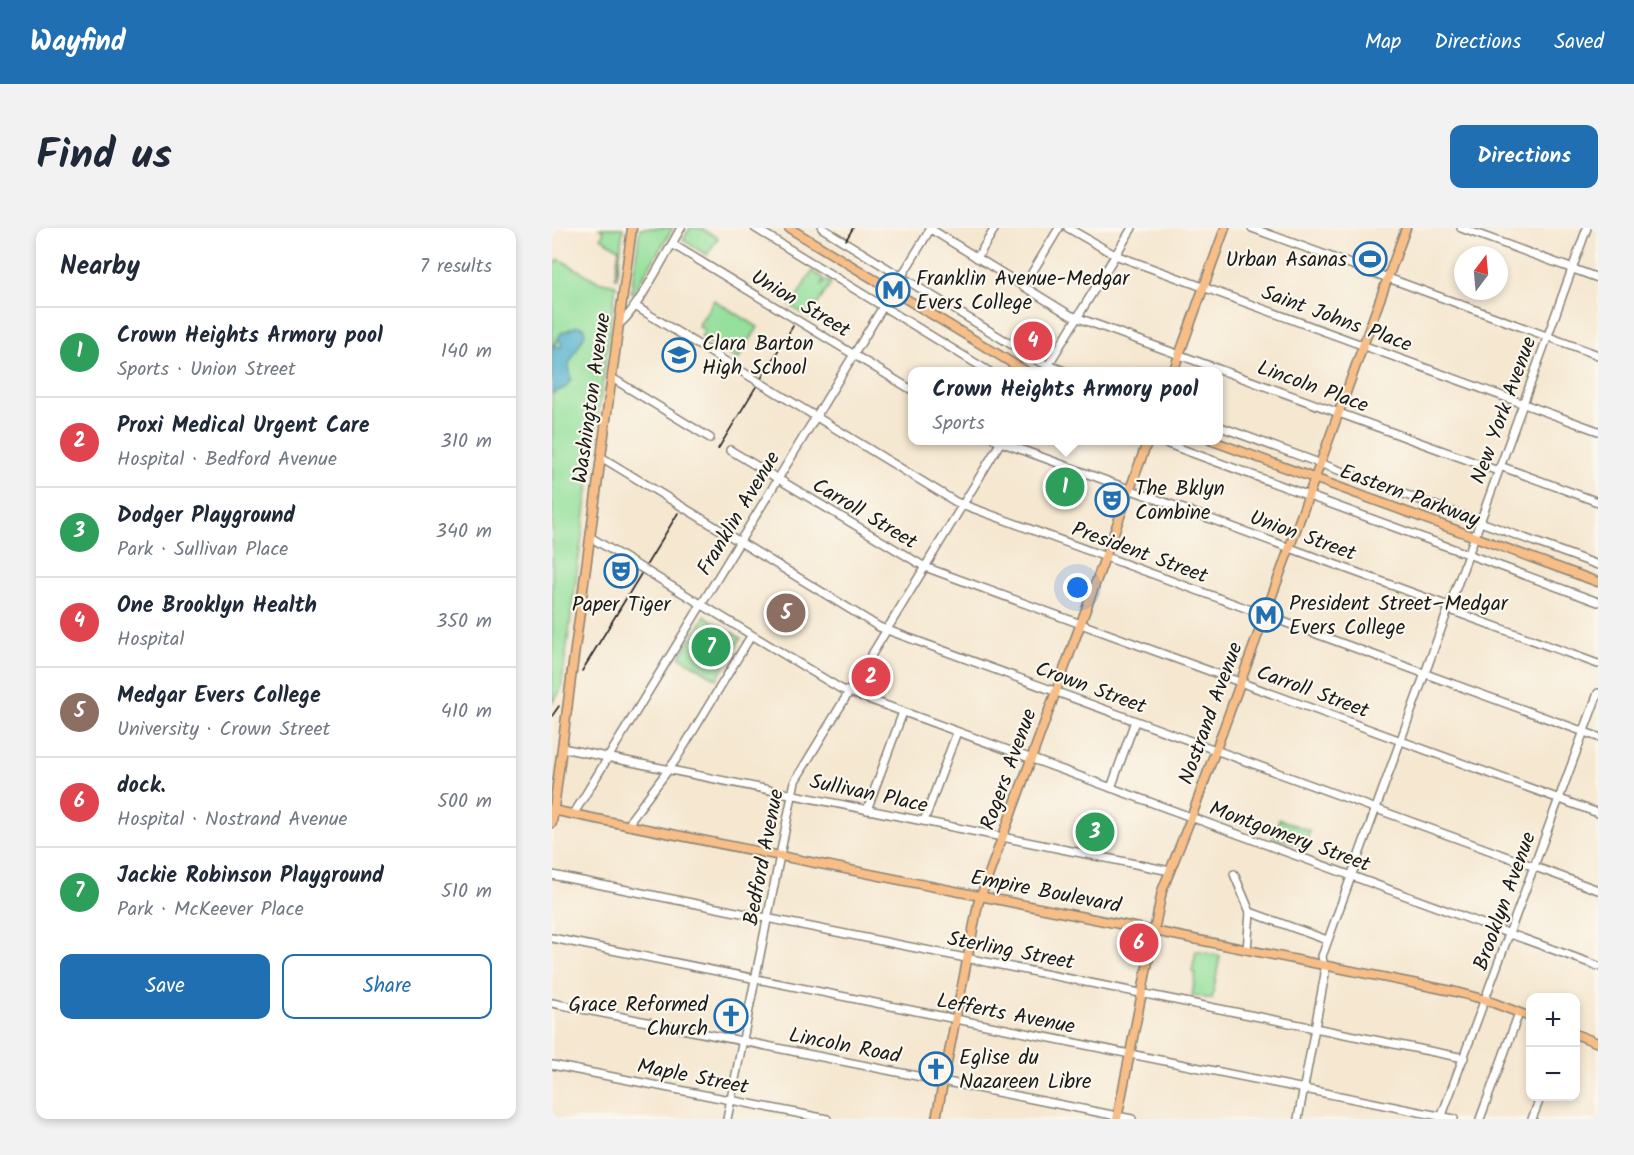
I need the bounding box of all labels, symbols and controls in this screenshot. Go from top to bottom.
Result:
text: Wayfind [30,20,126,65]
text: Map [1365,26,1401,59]
text: Directions [1434,26,1521,59]
text: Saved [1554,26,1604,59]
text: Find us [36,123,172,190]
button: Directions [1450,125,1598,188]
sports icon: Urban Asanas [1352,241,1388,277]
place label: Urban Asanas [1225,244,1347,277]
text: Nearby [60,246,140,288]
north arrow [1454,246,1508,300]
text: 7 results [420,251,492,283]
street label: Union Street [744,262,857,347]
place label: Franklin Avenue-Medgar Evers College [916,263,1130,320]
metro station icon: Franklin Avenue-Medgar Evers College [875,272,911,308]
street label: Saint Johns Place [1257,277,1417,362]
street label: Washington Avenue [564,310,621,486]
pin: 4 [1014,318,1052,364]
text: Crown Heights Armory pool [117,319,383,354]
place label: Clara Barton High School [702,328,814,385]
street label: New York Avenue [1462,332,1547,489]
text: 1 [76,336,83,368]
text: 140 m [441,336,492,368]
school or university icon: Clara Barton High School [661,337,697,373]
street label: Lincoln Place [1252,352,1373,423]
text: Sports · Union Street [117,354,296,386]
popup [908,367,1223,445]
text: Crown Heights Armory pool [933,373,1198,408]
text: Sports [933,408,985,440]
text: Proxi Medical Urgent Care [117,409,369,444]
text: 2 [74,426,85,458]
text: 310 m [440,426,492,458]
text: Hospital · Bedford Avenue [117,444,337,476]
street label: Franklin Avenue [689,445,790,582]
street label: Eastern Parkway [1335,456,1484,537]
pin: 1 [1046,464,1084,510]
street label: Carroll Street [805,470,924,559]
place label: The Bklyn Combine [1135,473,1225,530]
theatre icon: The Bklyn Combine [1094,482,1130,518]
text: Dodger Playground [117,499,295,534]
street label: Union Street [1245,502,1361,571]
street label: President Street [1067,514,1213,594]
text: 3 [74,516,85,548]
text: 340 m [436,516,492,548]
text: Park · Sullivan Place [117,534,288,566]
theatre icon: Paper Tiger [603,553,639,589]
your location [1063,573,1092,602]
place label: President Street–Medgar Evers College [1289,588,1509,645]
text: One Brooklyn Health [117,589,317,624]
place label: Paper Tiger [572,589,671,622]
pin: 5 [766,590,806,636]
metro station icon: President Street–Medgar Evers College [1248,597,1284,633]
text: 4 [74,606,85,638]
text: 350 m [436,606,492,638]
text: Hospital [117,624,184,656]
pin: 7 [692,624,730,670]
street label: Nostrand Avenue [1170,637,1253,789]
street label: Crown Street [1030,653,1151,724]
pin: 2 [852,654,890,700]
street label: Carroll Street [1251,657,1374,728]
text: Medgar Evers College [117,679,321,714]
text: 5 [74,696,85,728]
text: 410 m [441,696,492,728]
street label: Rogers Avenue [972,704,1047,835]
text: University · Crown Street [117,714,330,746]
street label: Sullivan Place [807,766,931,823]
text: dock. [117,769,166,804]
text: 6 [74,786,85,818]
text: 500 m [437,786,492,818]
street label: Bedford Avenue [735,786,794,928]
street label: Montgomery Street [1204,793,1376,882]
text: Hospital · Nostrand Avenue [117,804,348,836]
pin: 3 [1076,810,1114,854]
street label: Brooklyn Avenue [1465,827,1546,976]
text: Jackie Robinson Playground [117,859,384,894]
street label: Empire Boulevard [968,862,1124,923]
text: 7 [75,876,84,908]
text: 510 m [441,876,492,908]
text: Park · McKeever Place [117,894,304,926]
pin: 6 [1120,920,1158,966]
street label: Sterling Street [944,923,1078,980]
button: Save [60,954,270,1019]
button: Share [282,954,492,1019]
street label: Lefferts Avenue [934,985,1078,1044]
place label: Grace Reformed Church [568,989,709,1046]
map controls [1526,993,1580,1101]
button: + [1526,993,1580,1047]
church icon: Grace Reformed Church [713,998,749,1034]
street label: Lincoln Road [786,1019,904,1074]
place label: Eglise du Nazareen Libre [959,1042,1092,1099]
button: − [1526,1047,1580,1101]
street label: Maple Street [634,1051,752,1105]
church icon: Eglise du Nazareen Libre [918,1051,954,1087]

